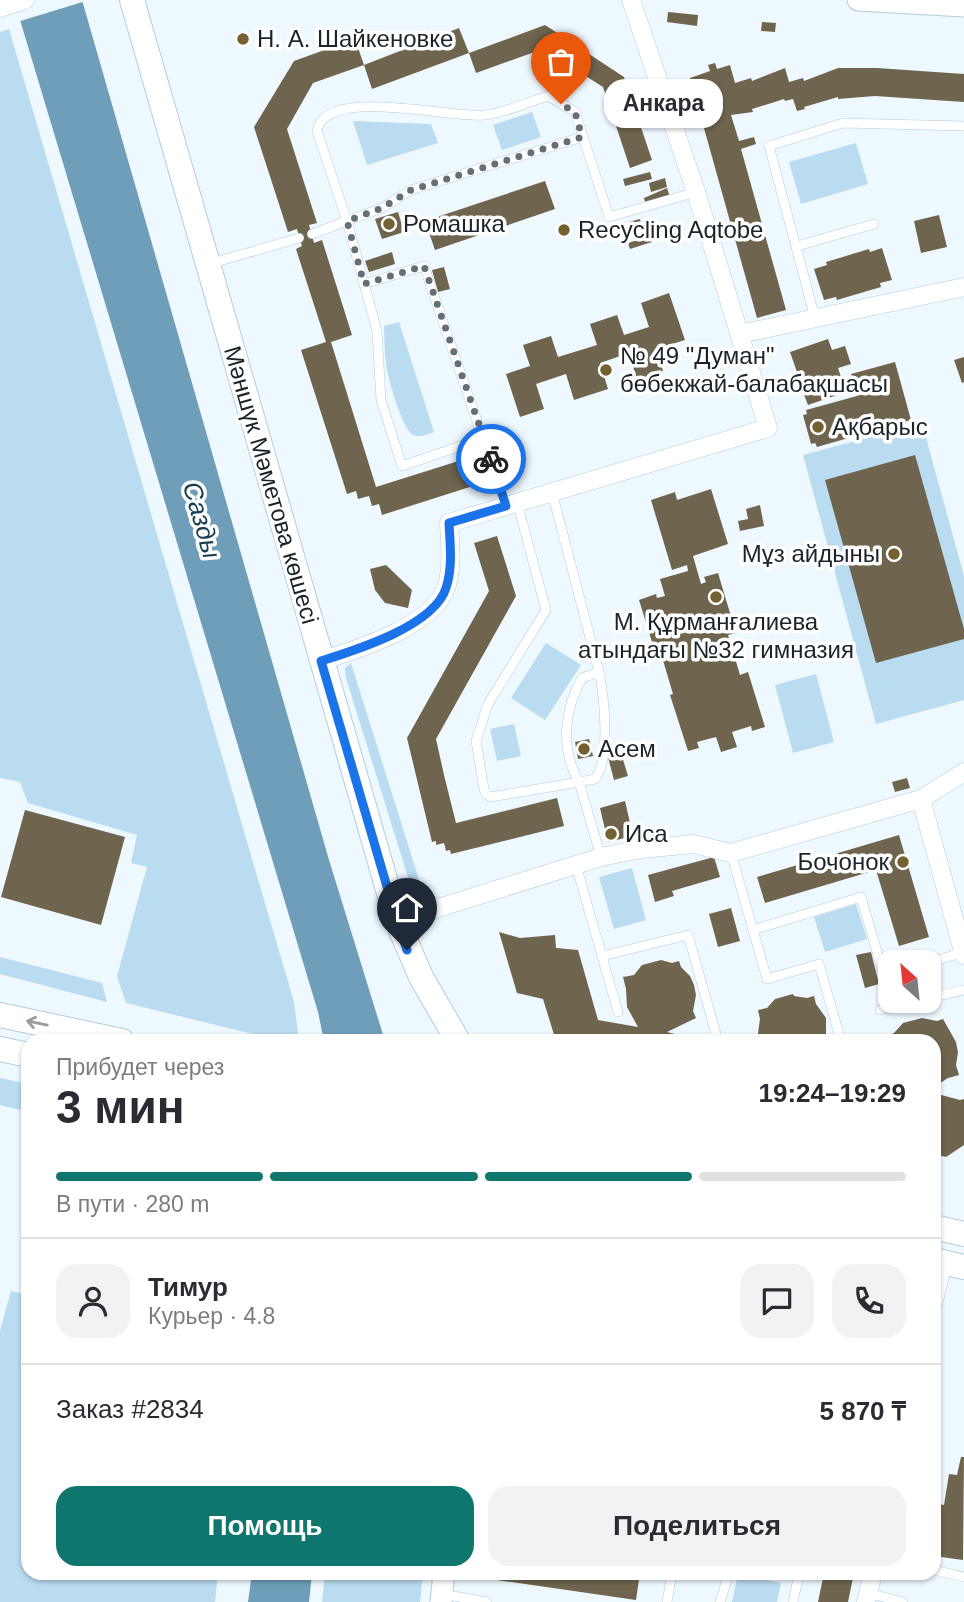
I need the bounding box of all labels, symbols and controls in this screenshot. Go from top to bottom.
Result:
place label: Н. А. Шайкеновке [257,25,453,52]
marker: Н. А. Шайкеновке [235,31,251,47]
pin [531,32,591,104]
icon: bag [542,43,580,81]
callout: Анкара [603,80,722,128]
text: Анкара [623,90,704,116]
place label: Ромашка [403,210,505,237]
marker: Ромашка [381,216,397,232]
place label: Recycling Aqtobe [578,216,763,243]
marker: Recycling Aqtobe [556,222,572,238]
place label: № 49 "Думан" бөбекжай-балабақшасы [620,342,888,397]
street label: Мәншүк Мәметова көшесі [219,343,324,627]
marker: № 49 "Думан" бөбекжай-балабақшасы [598,362,614,378]
place label: Ақбарыс [832,413,928,440]
marker: Ақбарыс [810,419,826,435]
courier [456,424,526,494]
icon: bike [472,440,510,478]
water label: Сазды [177,478,227,562]
place label: Мұз айдыны [742,540,880,567]
marker: Мұз айдыны [886,546,902,562]
marker: М. Құрманғалиева атындағы №32 гимназия [708,589,724,605]
place label: М. Құрманғалиева атындағы №32 гимназия [578,608,854,663]
place label: Асем [598,735,656,762]
marker: Асем [576,741,592,757]
place label: Иса [625,820,668,847]
marker: Иса [603,826,619,842]
place label: Бочонок [797,848,889,875]
marker: Бочонок [895,854,911,870]
pin [377,878,437,950]
icon: home [388,889,426,927]
north arrow [878,950,942,1013]
map controls [878,950,941,1013]
one-way arrow [26,1016,49,1029]
text: Прибудет через [56,1054,224,1080]
text: 19:24–19:29 [759,1078,906,1108]
text: 3 мин [56,1081,184,1133]
text: В пути · 280 m [56,1191,209,1217]
button: person [56,1264,130,1338]
button: chat [740,1264,814,1338]
button: phone [832,1264,906,1338]
text: Тимур [148,1272,228,1302]
text: Курьер · 4.8 [148,1303,275,1329]
text: Заказ #2834 [56,1394,204,1424]
text: 5 870 ₸ [820,1396,906,1426]
button: Помощь [56,1486,474,1566]
button: Поделиться [488,1486,906,1566]

